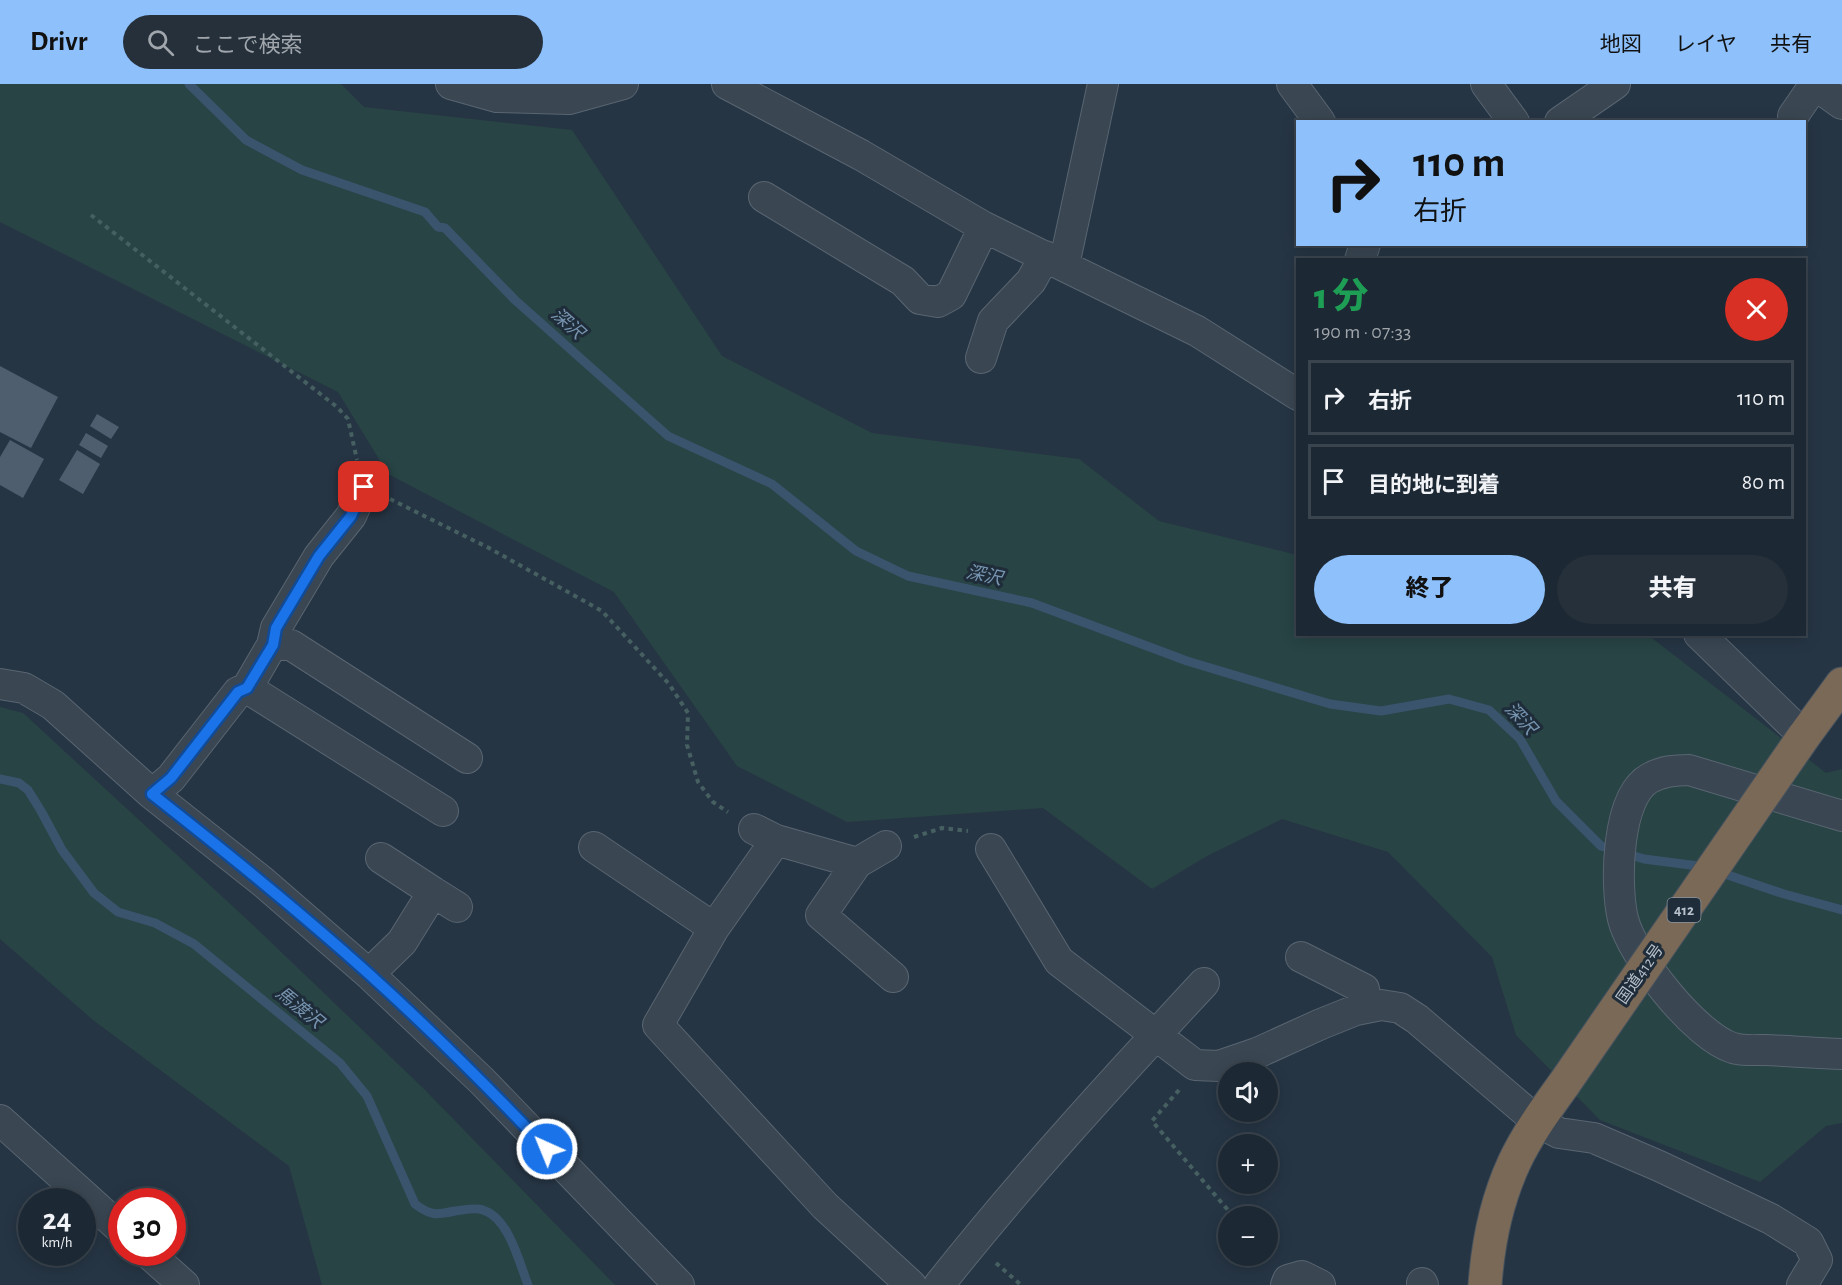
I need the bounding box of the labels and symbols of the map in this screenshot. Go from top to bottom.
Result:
water label: 深沢 [548,305,589,344]
pin [338,461,389,512]
water label: 深沢 [965,562,1006,589]
water label: 深沢 [1501,699,1541,740]
road number: 412 [1668,898,1700,922]
street label: 国道412号 [1613,941,1666,1007]
water label: 馬渡沢 [272,982,328,1033]
position arrow [515,1117,579,1181]
speed limit sign: 30 [108,1188,186,1266]

